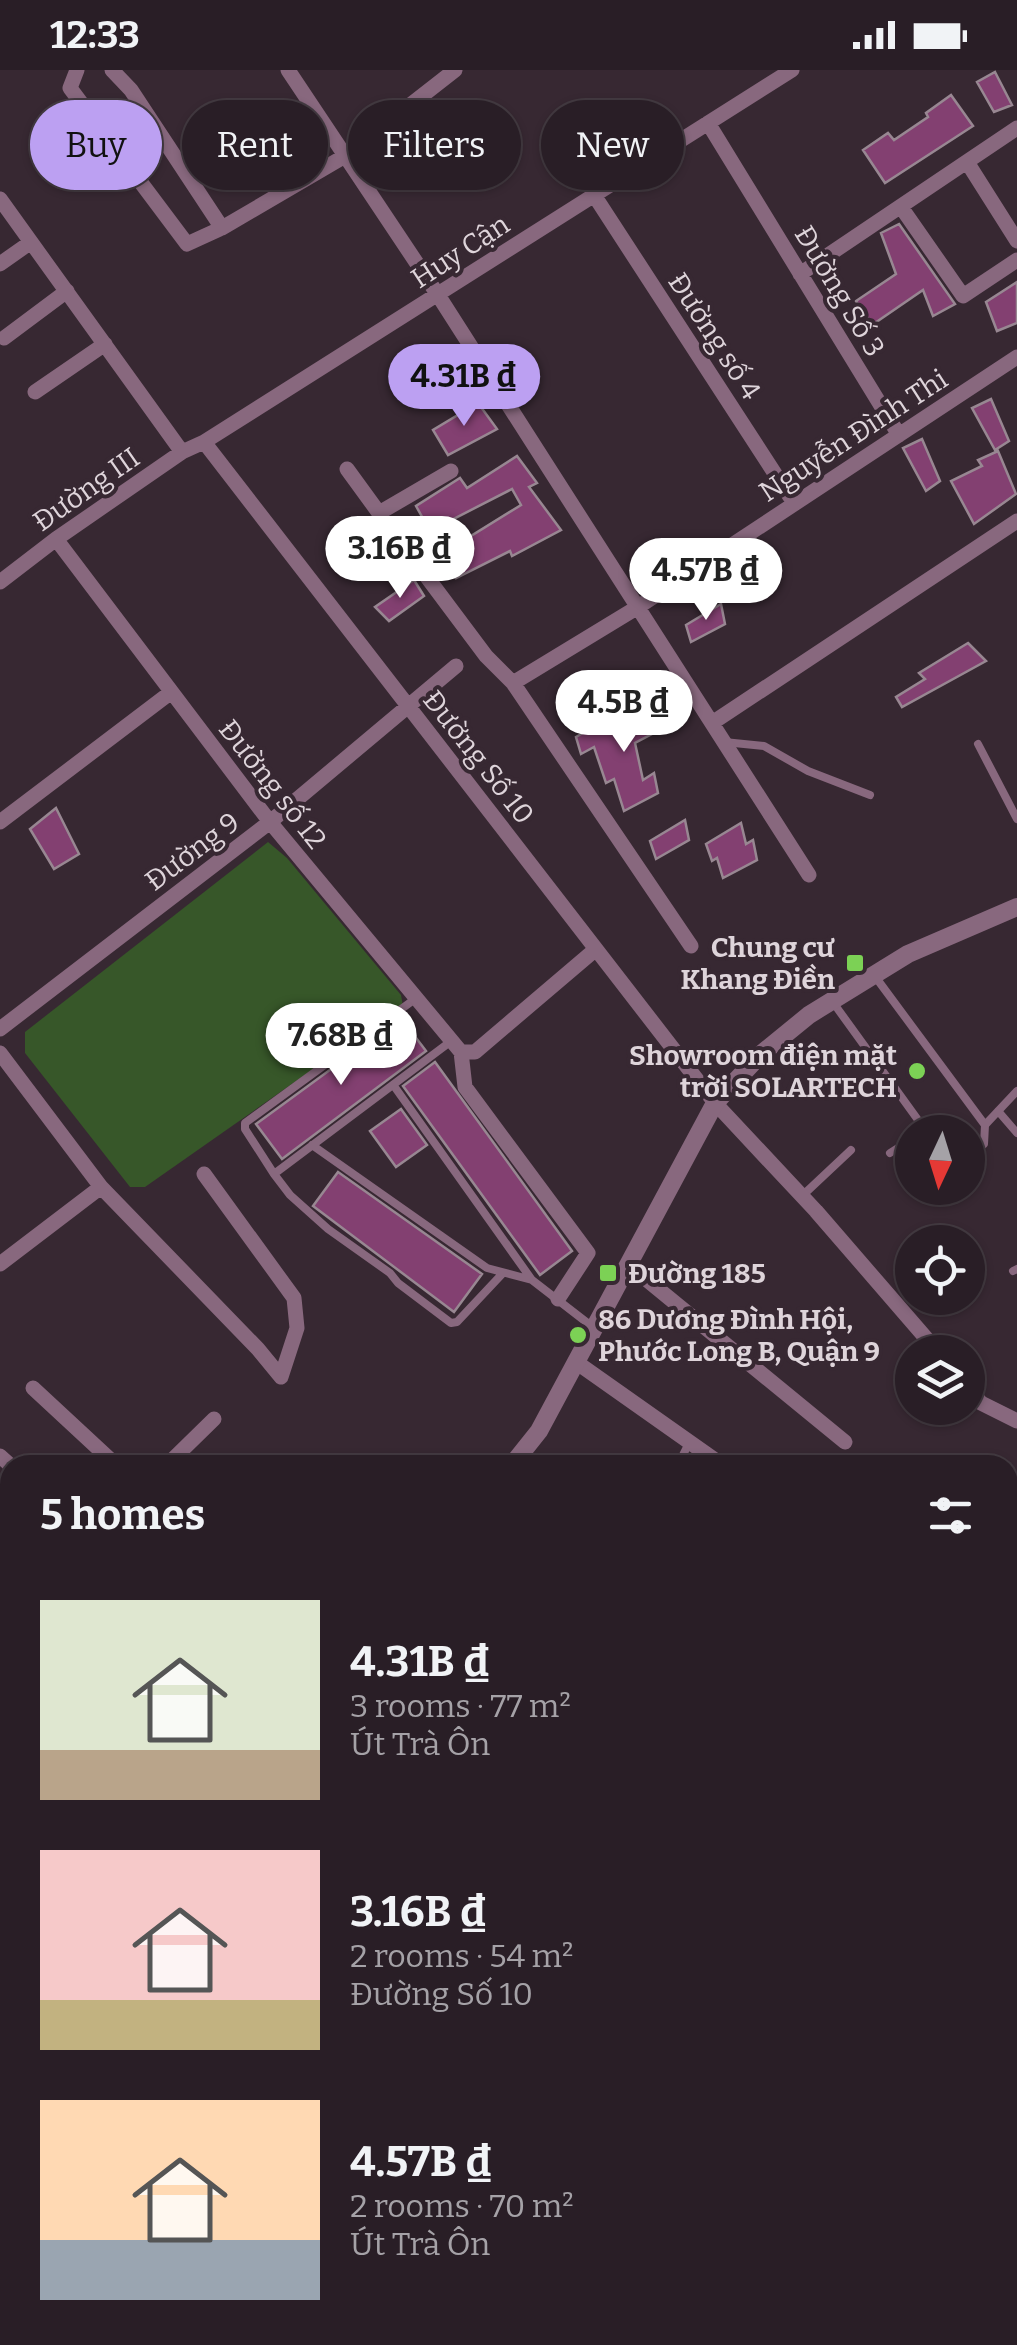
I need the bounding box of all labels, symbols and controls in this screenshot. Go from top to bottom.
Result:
text: 12:33 [50,12,140,58]
chip: Buy [30,100,162,190]
chip: Rent [182,100,328,190]
chip: Filters [348,100,521,190]
chip: New [541,100,684,190]
street label: Huy Cận [405,207,516,295]
street label: Đường Số 3 [788,220,892,363]
street label: Đường số 4 [662,267,768,406]
pin: 4.31B ₫ [372,344,556,429]
text: 4.31B ₫ [410,357,518,395]
street label: Nguyễn Đình Thi [753,362,954,509]
street label: Đường III [27,441,146,538]
pin: 3.16B ₫ [308,516,492,601]
text: 3.16B ₫ [347,529,453,567]
pin: 4.57B ₫ [614,538,798,623]
text: 4.57B ₫ [651,551,761,589]
pin: 4.5B ₫ [543,670,705,755]
text: 4.5B ₫ [578,683,670,721]
street label: Đường Số 10 [416,684,541,831]
street label: Đường số 12 [212,713,333,855]
street label: Đường 9 [139,805,246,897]
place label: Chung cư Khang Điền [680,931,836,996]
marker: Chung cư Khang Điền [844,952,866,974]
pin: 7.68B ₫ [249,1003,433,1088]
text: 7.68B ₫ [288,1016,394,1054]
place label: Showroom điện mặt trời SOLARTECH [629,1039,897,1104]
marker: Showroom điện mặt trời SOLARTECH [906,1060,928,1082]
north arrow [895,1115,985,1205]
map controls [895,1115,985,1425]
button: locate [895,1225,985,1315]
place label: Đường 185 [628,1257,766,1290]
marker: Đường 185 [597,1262,619,1284]
place label: 86 Dương Đình Hội, Phước Long B, Quận 9 [598,1303,880,1368]
marker: 86 Dương Đình Hội, Phước Long B, Quận 9 [567,1324,589,1346]
button: layers [895,1335,985,1425]
icon: filters [923,1488,978,1543]
text: 5 homes [40,1490,205,1540]
text: 4.31B ₫ [350,1637,491,1687]
icon: home [120,1640,240,1760]
text: 3 rooms · 77 m² [350,1687,571,1725]
text: Út Trà Ôn [350,1725,490,1763]
text: 3.16B ₫ [350,1887,488,1937]
icon: home [120,1890,240,2010]
text: 2 rooms · 54 m² [350,1937,573,1975]
text: Đường Số 10 [350,1975,533,2013]
text: 4.57B ₫ [350,2137,494,2187]
icon: home [120,2140,240,2260]
text: 2 rooms · 70 m² [350,2187,574,2225]
text: Út Trà Ôn [350,2225,490,2263]

